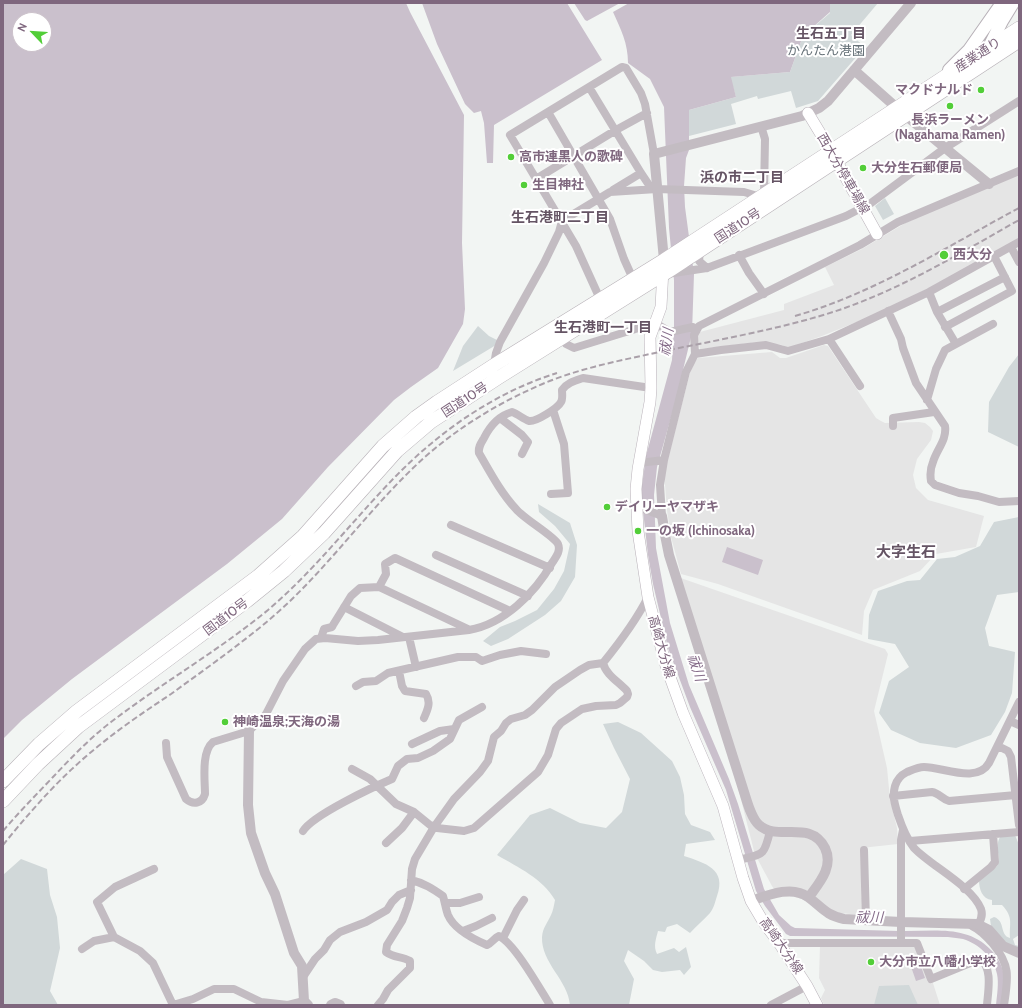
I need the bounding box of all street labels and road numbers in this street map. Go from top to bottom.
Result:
street label: 産業通り [952,34,1004,76]
street label: 西大分停車場線 [813,131,873,217]
street label: 国道10号 [712,205,764,247]
street label: 国道10号 [439,379,491,421]
street label: 国道10号 [200,595,252,639]
street label: 高崎大分線 [645,614,677,680]
street label: 高崎大分線 [756,915,806,977]

